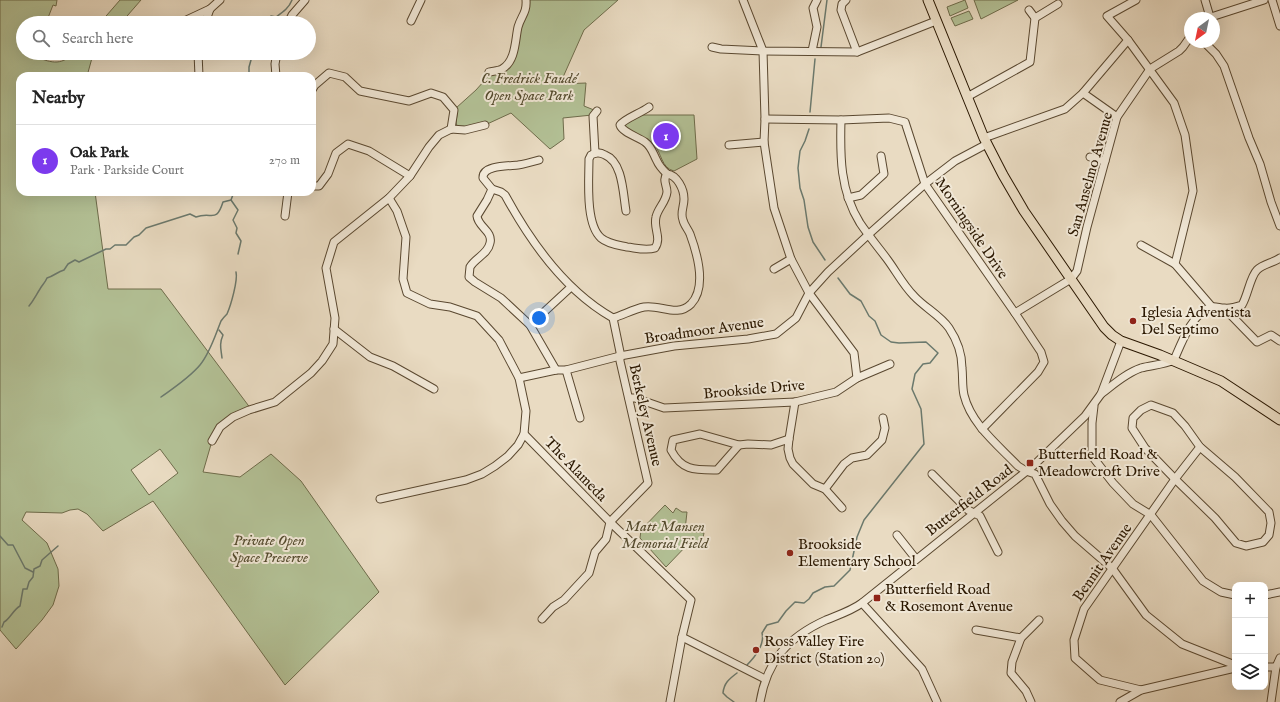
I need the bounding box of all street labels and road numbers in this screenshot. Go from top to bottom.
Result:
street label: San Anselmo Avenue [1064,110,1117,239]
street label: Morningside Drive [931,174,1012,283]
street label: Broadmoor Avenue [643,313,765,348]
street label: Berkeley Avenue [625,362,667,468]
street label: Brookside Drive [702,376,806,403]
street label: The Alameda [540,433,612,506]
street label: Butterfield Road [922,460,1017,540]
street label: Bennit Avenue [1069,519,1136,605]

